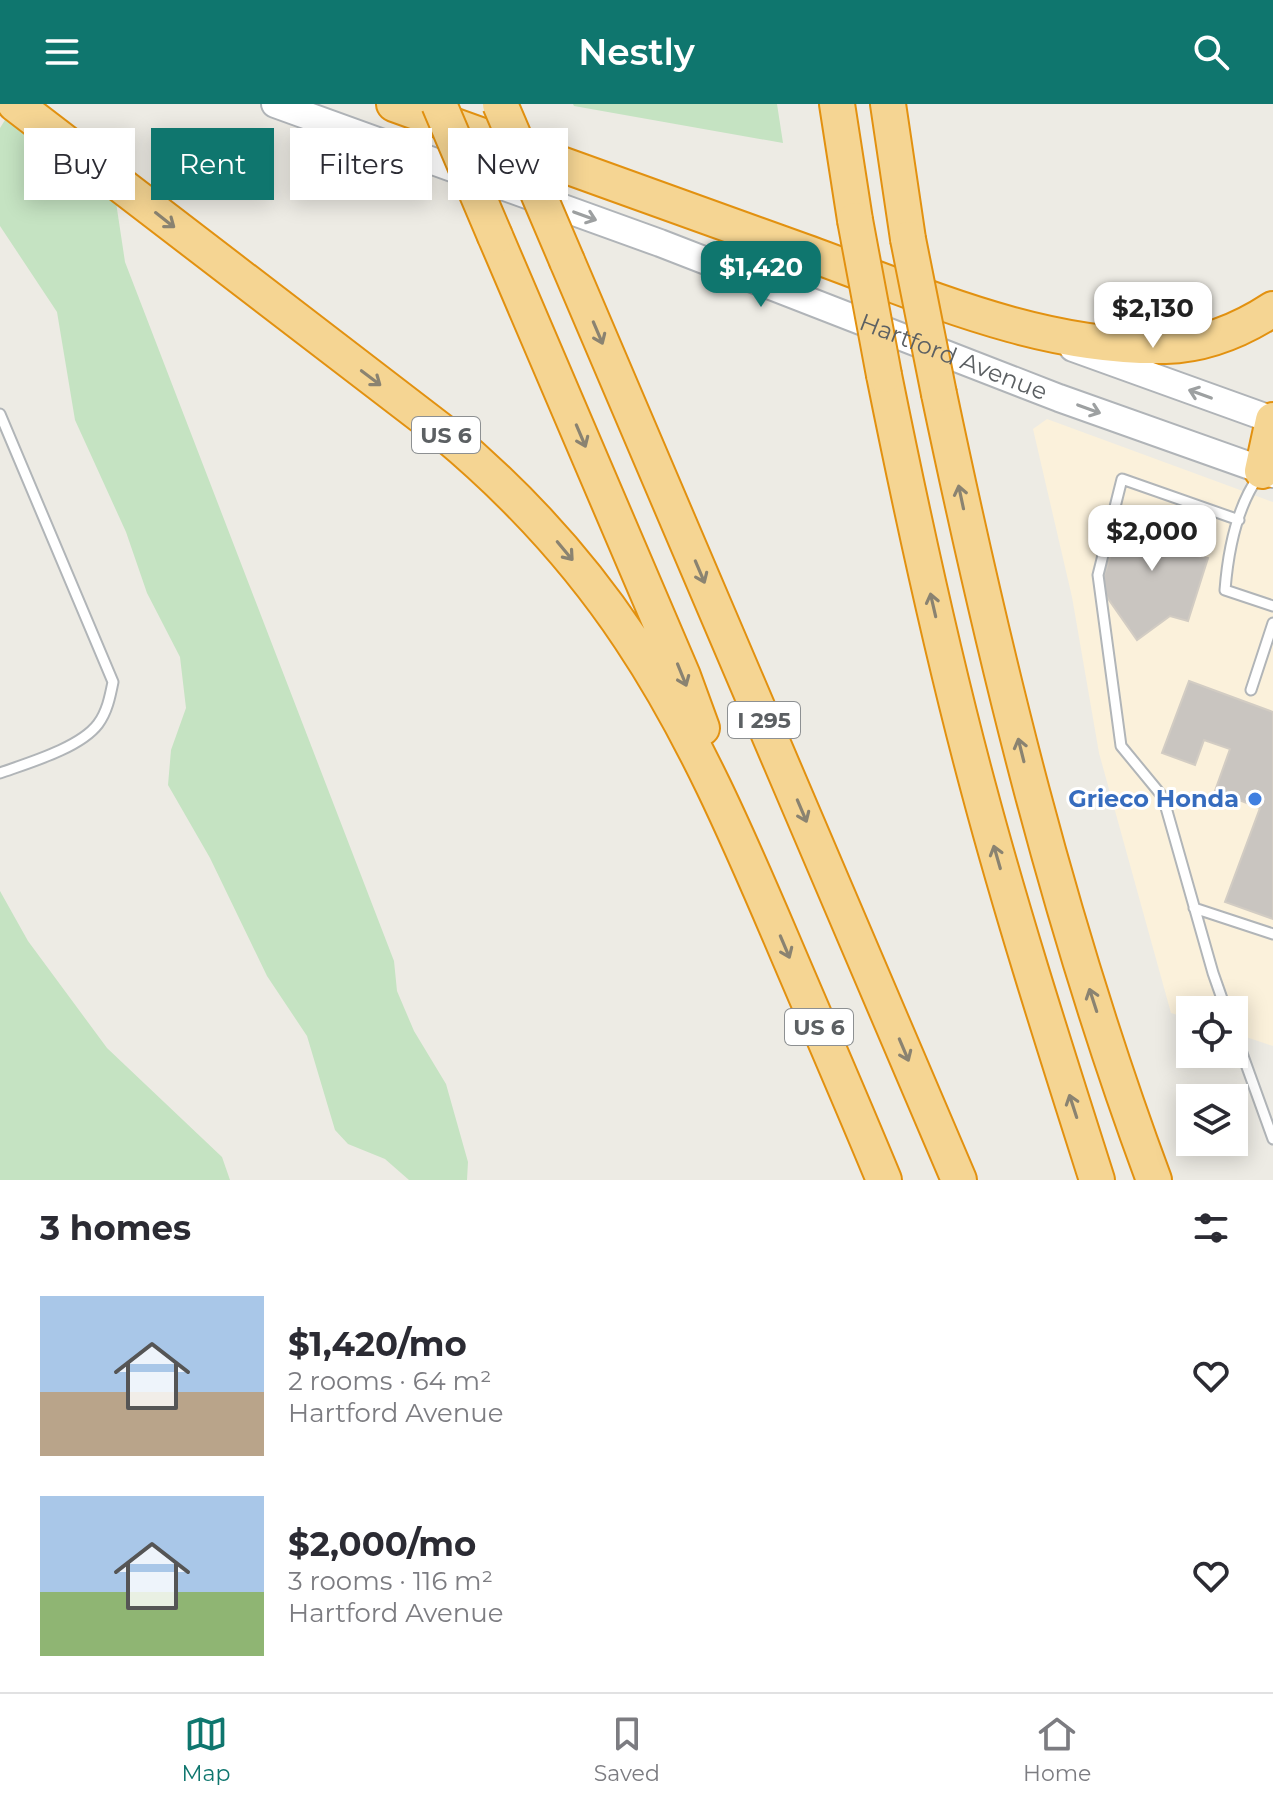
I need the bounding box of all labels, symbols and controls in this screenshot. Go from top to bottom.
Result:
icon: menu [40,30,84,74]
text: Nestly [578,30,695,74]
icon: search [1189,30,1233,74]
chip: Buy [24,128,135,200]
chip: Rent [151,128,274,200]
chip: Filters [290,128,432,200]
chip: New [448,128,568,200]
one-way arrow [572,210,597,224]
one-way arrow [154,212,175,229]
pin: $1,420 [696,241,826,309]
text: $1,420 [719,251,803,283]
pin: $2,130 [1088,282,1218,350]
text: $2,130 [1112,292,1194,324]
street label: Hartford Avenue [856,307,1051,406]
one-way arrow [592,320,607,345]
one-way arrow [360,370,382,387]
one-way arrow [1187,385,1212,400]
one-way arrow [1077,403,1101,417]
road number: US 6 [412,417,480,453]
one-way arrow [574,423,589,448]
one-way arrow [953,485,968,511]
pin: $2,000 [1087,505,1217,573]
text: $2,000 [1106,515,1198,547]
one-way arrow [556,540,574,561]
one-way arrow [694,559,709,584]
one-way arrow [925,593,940,618]
one-way arrow [676,662,690,687]
road number: I 295 [728,702,800,738]
one-way arrow [1012,738,1027,764]
place label: Grieco Honda [1068,784,1239,813]
marker: Grieco Honda [1246,790,1264,808]
one-way arrow [796,798,811,823]
one-way arrow [989,845,1004,871]
one-way arrow [779,934,794,959]
one-way arrow [1085,988,1099,1013]
map controls [1176,996,1248,1156]
button: locate [1176,996,1248,1068]
road number: US 6 [785,1009,853,1045]
one-way arrow [898,1037,913,1062]
button: layers [1176,1084,1248,1156]
one-way arrow [1065,1093,1080,1118]
icon: filters [1189,1206,1233,1250]
text: 3 homes [40,1207,191,1249]
text: $1,420/mo [288,1323,467,1365]
icon: home [104,1328,200,1424]
icon: heart [1189,1354,1233,1398]
text: 2 rooms · 64 m² [288,1365,491,1397]
text: Hartford Avenue [288,1397,503,1429]
text: $2,000/mo [288,1523,476,1565]
icon: home [104,1528,200,1624]
icon: heart [1189,1554,1233,1598]
text: 3 rooms · 116 m² [288,1565,493,1597]
text: Hartford Avenue [288,1597,503,1629]
tab: Map [182,1712,231,1787]
tab: Saved [594,1712,660,1787]
tab: Home [1023,1712,1091,1787]

